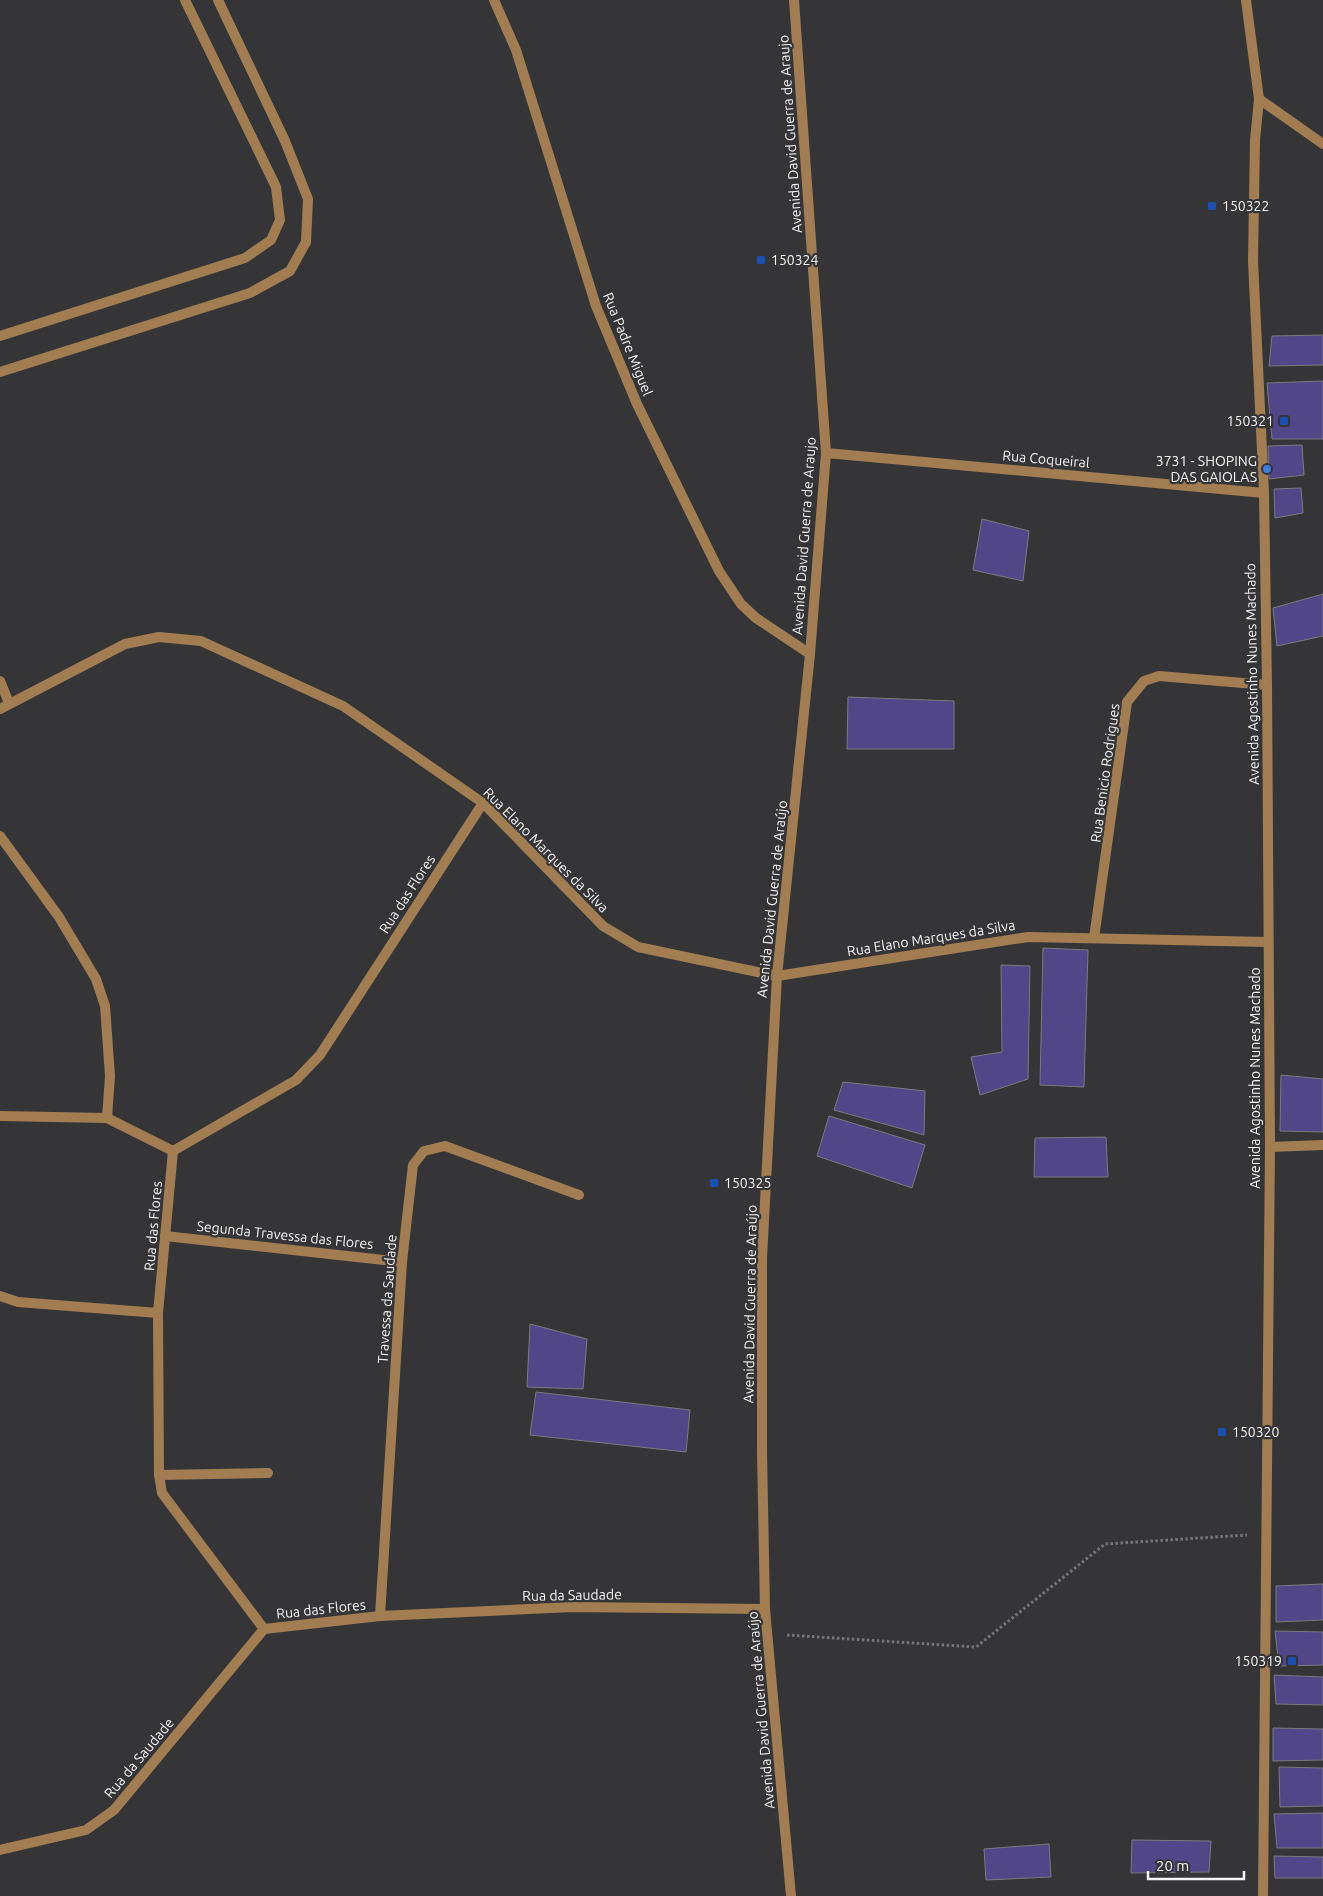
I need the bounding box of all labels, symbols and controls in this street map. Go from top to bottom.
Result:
street label: Avenida David Guerra de Araujo [775,34,805,234]
place label: 150322 [1222,198,1269,214]
marker: 150322 [1206,200,1218,212]
place label: 150324 [771,252,818,268]
marker: 150324 [755,254,767,266]
street label: Rua Padre Miguel [600,290,656,398]
place label: 150321 [1227,413,1274,429]
marker: 150321 [1278,415,1290,427]
street label: Avenida David Guerra de Araujo [789,436,819,636]
street label: Rua Coqueiral [1002,447,1091,471]
place label: 3731 - SHOPING DAS GAIOLAS [1156,453,1257,485]
marker: 3731 - SHOPING DAS GAIOLAS [1261,463,1273,475]
street label: Avenida Agostinho Nunes Machado [1242,563,1262,785]
street label: Rua Benicio Rodrigues [1087,703,1123,843]
street label: Rua Elano Marques da Silva [480,784,612,916]
street label: Avenida David Guerra de Araújo [754,799,790,999]
street label: Rua das Flores [376,852,438,936]
street label: Rua Elano Marques da Silva [846,917,1016,959]
street label: Avenida Agostinho Nunes Machado [1247,967,1263,1189]
place label: 150325 [724,1175,771,1191]
marker: 150325 [708,1177,720,1189]
street label: Rua das Flores [141,1180,165,1272]
street label: Avenida David Guerra de Araújo [740,1205,760,1403]
street label: Segunda Travessa das Flores [196,1218,374,1252]
street label: Travessa da Saudade [375,1234,399,1364]
place label: 150320 [1232,1424,1279,1440]
marker: 150320 [1216,1426,1228,1438]
street label: Rua da Saudade [522,1586,622,1604]
street label: Rua das Flores [275,1596,367,1622]
street label: Avenida David Guerra de Araújo [744,1610,778,1810]
place label: 150319 [1235,1653,1282,1669]
marker: 150319 [1286,1655,1298,1667]
street label: Rua da Saudade [101,1715,177,1801]
scale bar [1148,1848,1244,1880]
text: 20 m [1156,1857,1189,1874]

